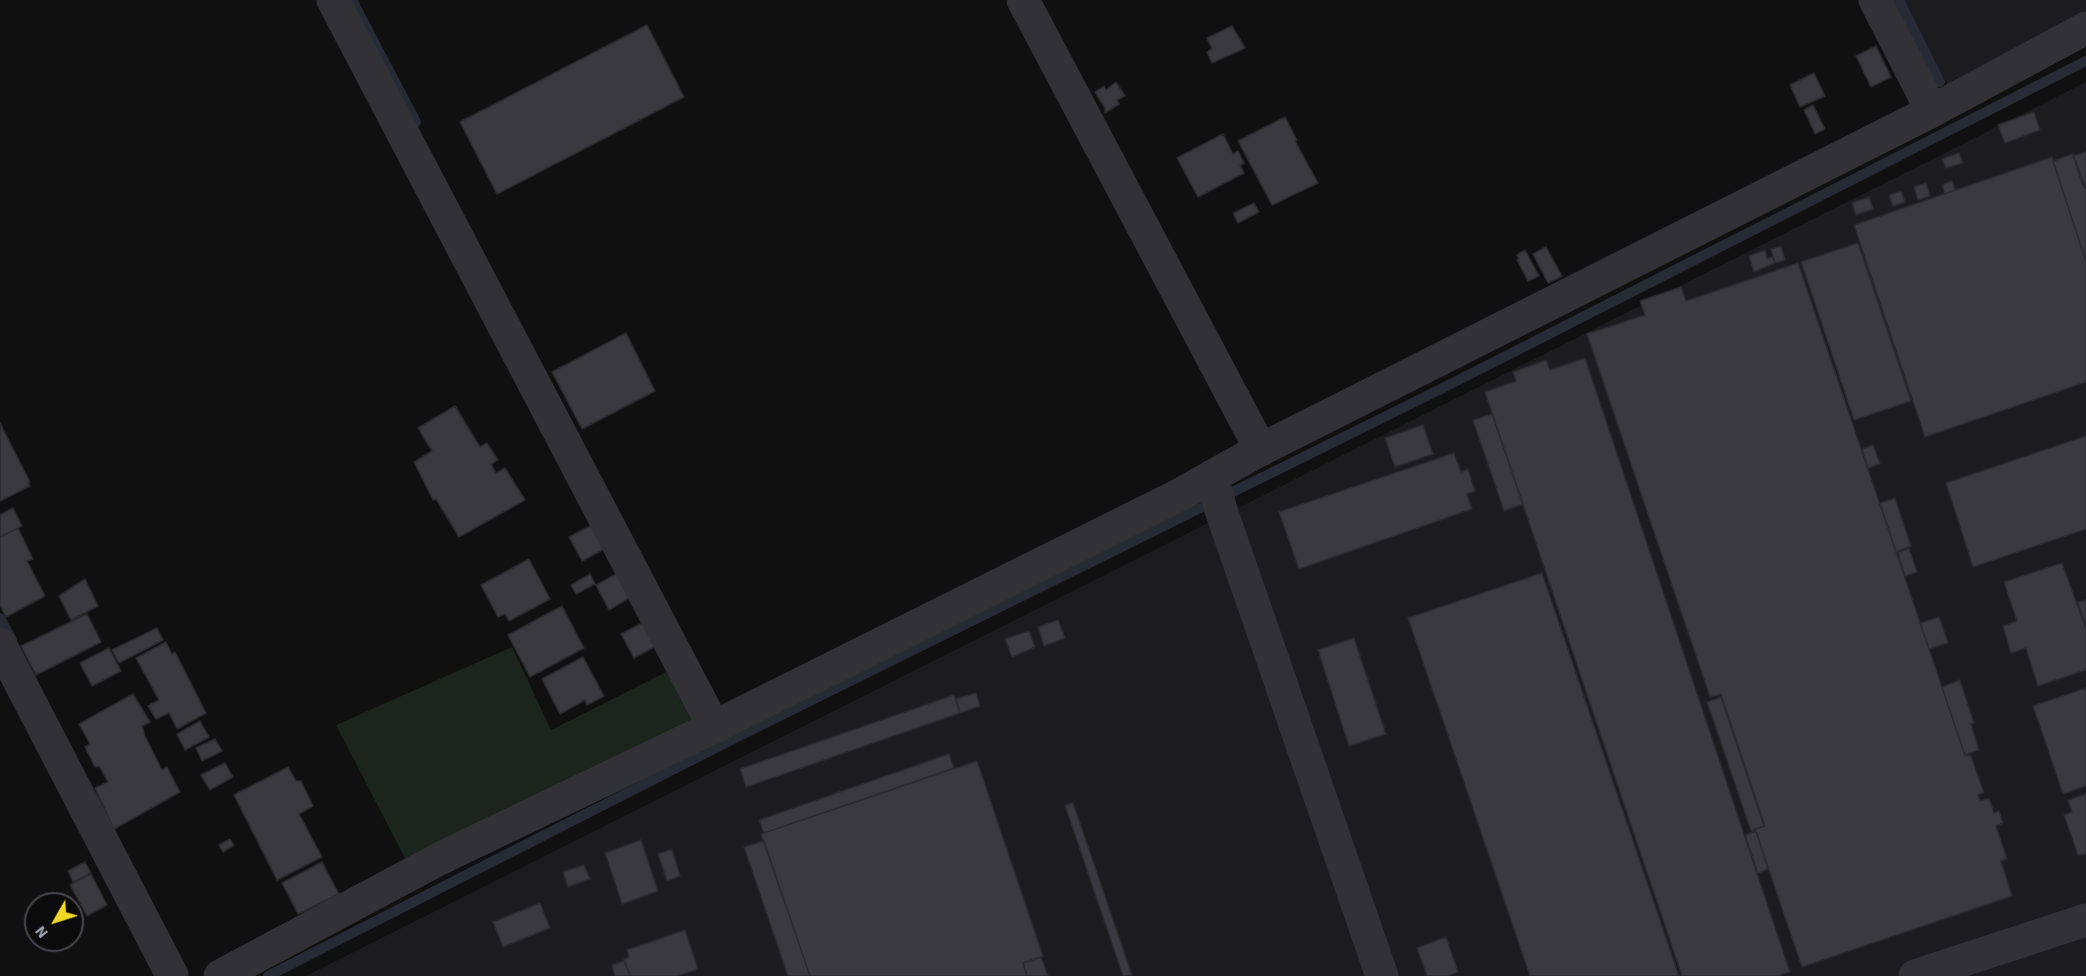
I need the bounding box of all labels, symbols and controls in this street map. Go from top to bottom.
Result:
north arrow [24,892,84,952]
text: N [30,921,53,943]

